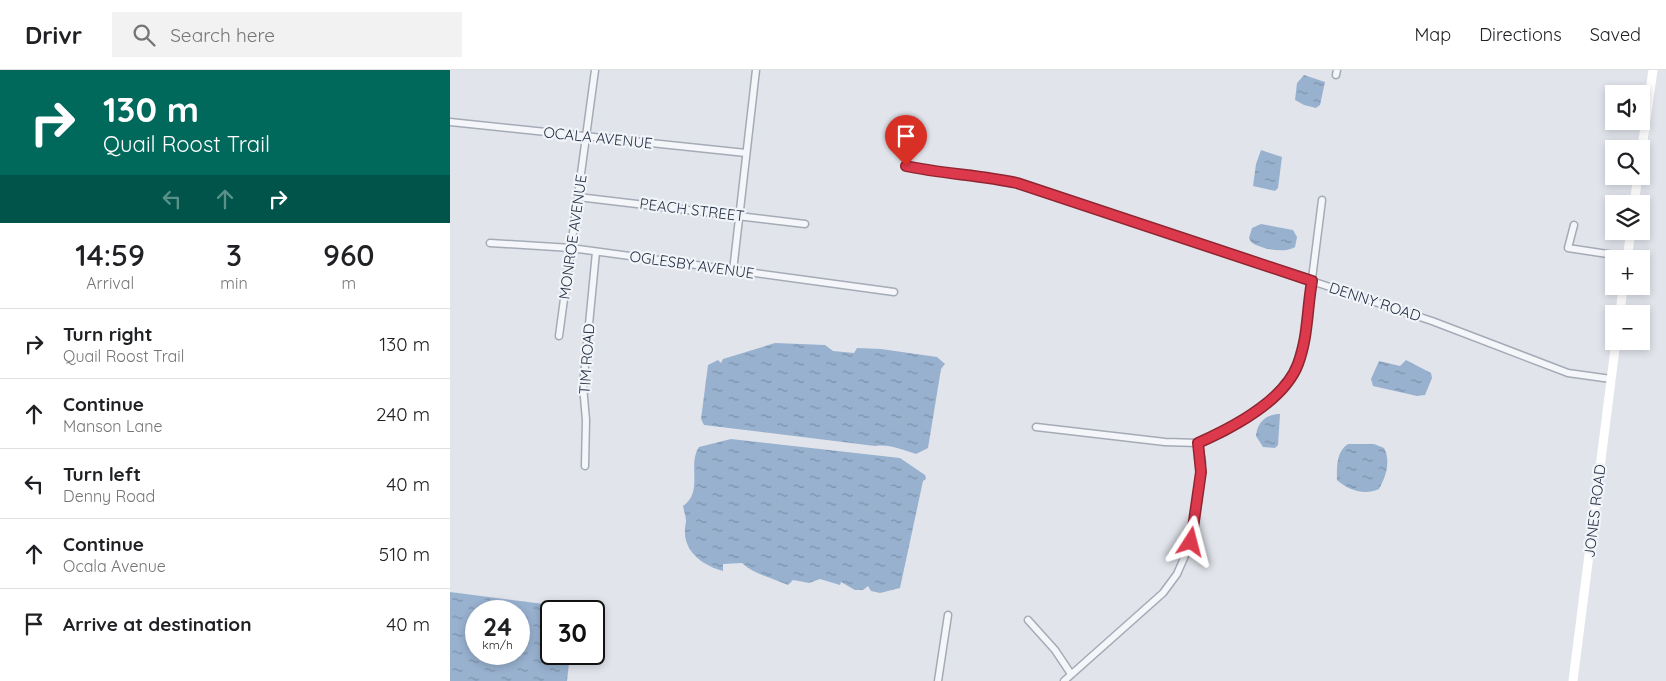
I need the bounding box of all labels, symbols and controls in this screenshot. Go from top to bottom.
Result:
search box [112,12,462,57]
text: Drivr [25,20,82,50]
icon: search [130,21,158,49]
text: Search here [170,23,275,47]
text: Map [1414,23,1451,46]
text: Directions [1479,23,1562,46]
text: Saved [1590,23,1641,46]
map controls [1605,85,1650,350]
button: sound [1605,85,1650,130]
text: 130 m [103,87,199,131]
icon: right [20,90,85,155]
pin [885,115,927,166]
street label: OCALA AVENUE [542,122,654,153]
icon: arrive [892,122,920,150]
text: Quail Roost Trail [103,130,270,158]
button: search [1605,140,1650,185]
street label: MONROE AVENUE [554,173,591,301]
icon: left [158,185,186,213]
icon: ahead [211,185,239,213]
icon: right [264,185,292,213]
street label: PEACH STREET [639,194,746,225]
button: layers [1605,195,1650,240]
text: 14:59 [75,236,145,274]
text: 3 [226,236,242,274]
text: 960 [323,236,375,274]
street label: OGLESBY AVENUE [629,246,756,283]
button: + [1605,250,1650,295]
text: Arrival [86,273,134,293]
text: min [220,273,248,293]
text: m [342,273,356,293]
street label: DENNY ROAD [1327,278,1424,325]
button: − [1605,305,1650,350]
text: Turn right [63,322,152,346]
street label: TIM ROAD [575,323,598,395]
icon: right [20,330,48,358]
text: 130 m [379,332,430,356]
text: Quail Roost Trail [63,346,184,366]
text: Continue [63,392,144,416]
icon: ahead [20,400,48,428]
text: 240 m [376,402,430,426]
text: Manson Lane [63,416,162,436]
text: Turn left [63,462,141,486]
street label: JONES ROAD [1579,463,1610,559]
icon: left [20,470,48,498]
text: 40 m [386,472,430,496]
text: Denny Road [63,486,155,506]
position arrow [1164,515,1216,567]
text: Continue [63,532,144,556]
icon: ahead [20,540,48,568]
text: 510 m [379,542,430,566]
text: Ocala Avenue [63,556,166,576]
speed limit sign: 30 [540,600,605,665]
icon: arrive [20,610,48,638]
text: 24 [483,611,512,642]
text: Arrive at destination [63,612,252,636]
text: 40 m [386,612,430,636]
text: km/h [482,637,513,652]

